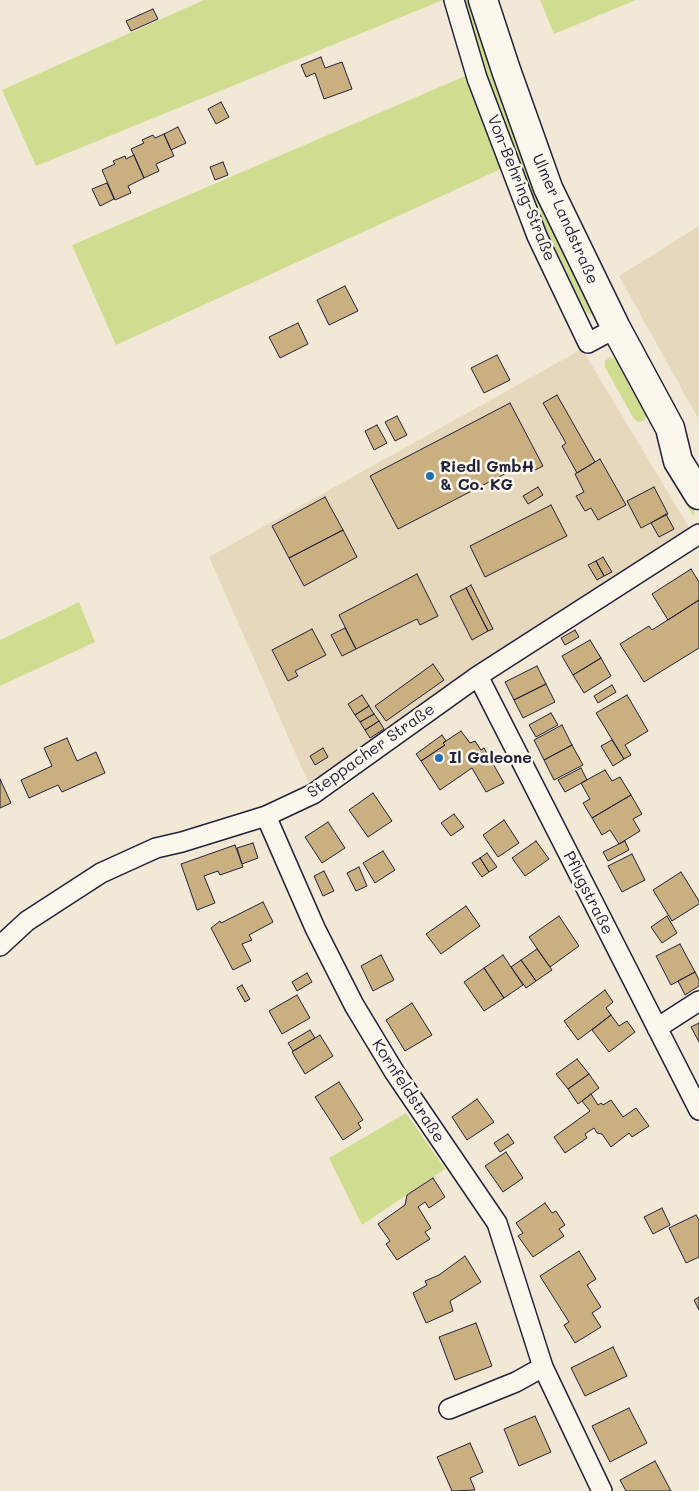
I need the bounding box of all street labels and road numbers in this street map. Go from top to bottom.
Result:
street label: Von-Behring-Straße [483,112,559,264]
street label: Ulmer Landstraße [528,151,602,287]
street label: Steppacher Straße [304,700,438,802]
street label: Pflugstraße [559,848,617,938]
street label: Kornfeldstraße [367,1036,449,1146]

